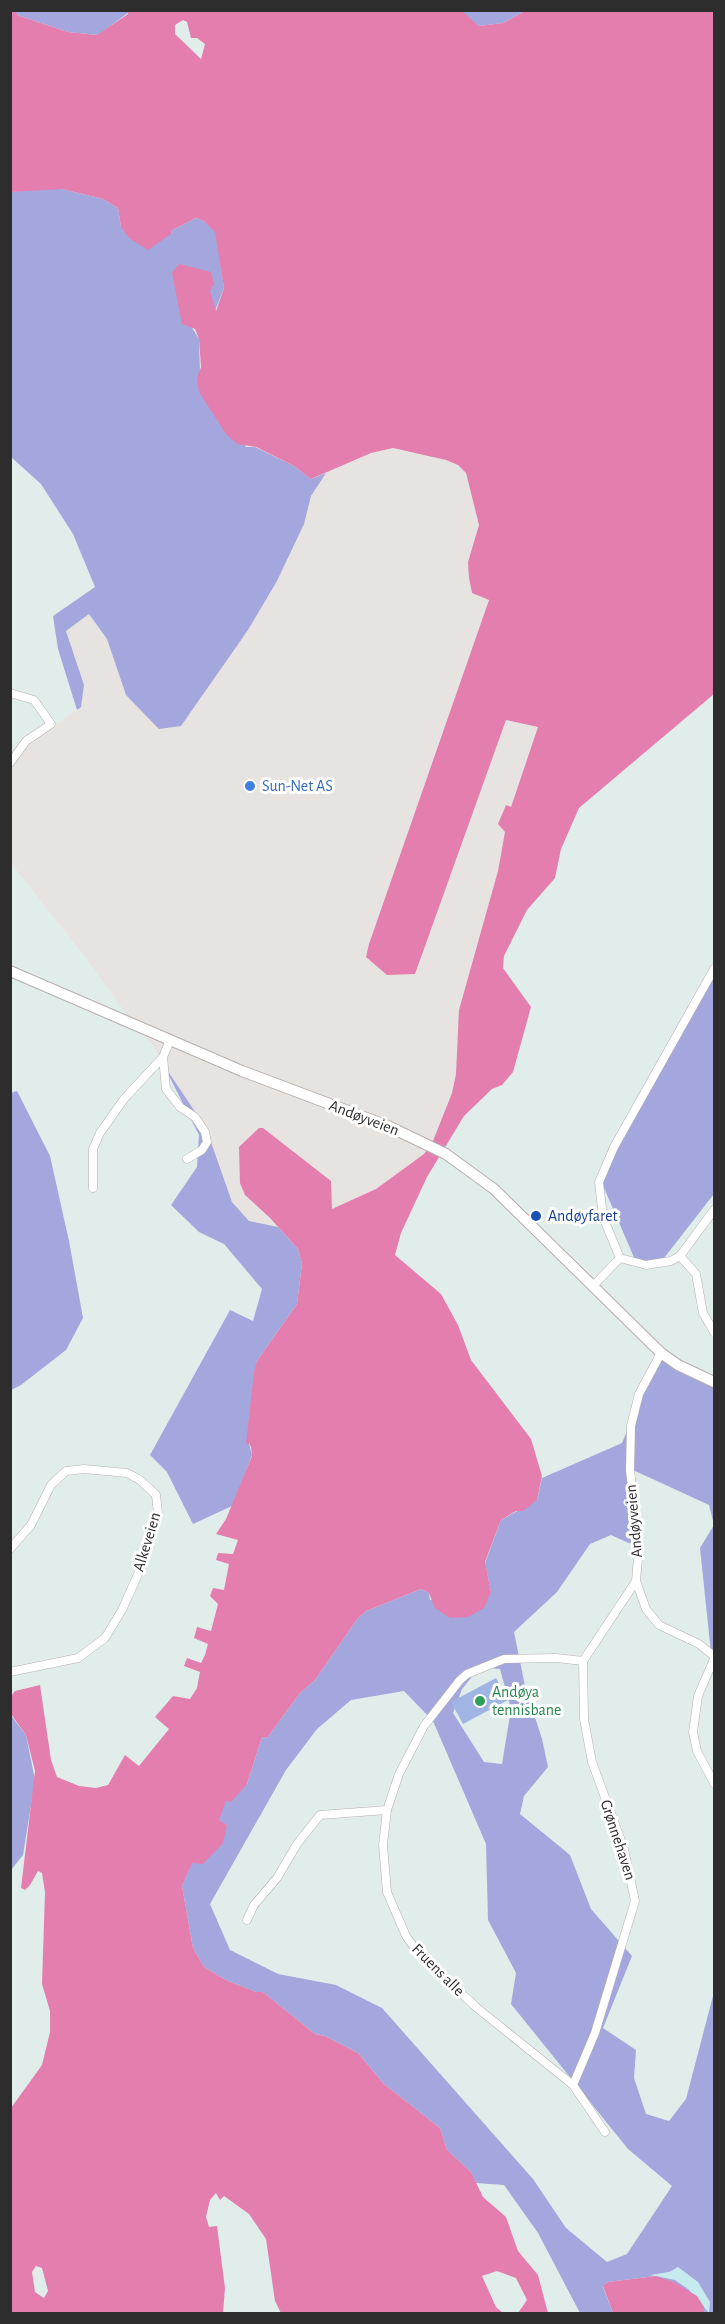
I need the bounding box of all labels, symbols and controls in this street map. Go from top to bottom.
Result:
place label: Sun-Net AS [262,776,333,796]
marker: Sun-Net AS [243,779,257,793]
street label: Andøyveien [326,1096,402,1140]
place label: Andøyfaret [548,1206,618,1226]
marker: Andøyfaret [529,1209,543,1223]
street label: Andøyveien [621,1484,647,1558]
street label: Alkeveien [129,1510,165,1574]
place label: Andøya tennisbane [492,1682,561,1720]
marker: Andøya tennisbane [473,1694,487,1708]
street label: Grønnehaven [596,1797,640,1883]
street label: Fruens alle [408,1940,468,2000]

